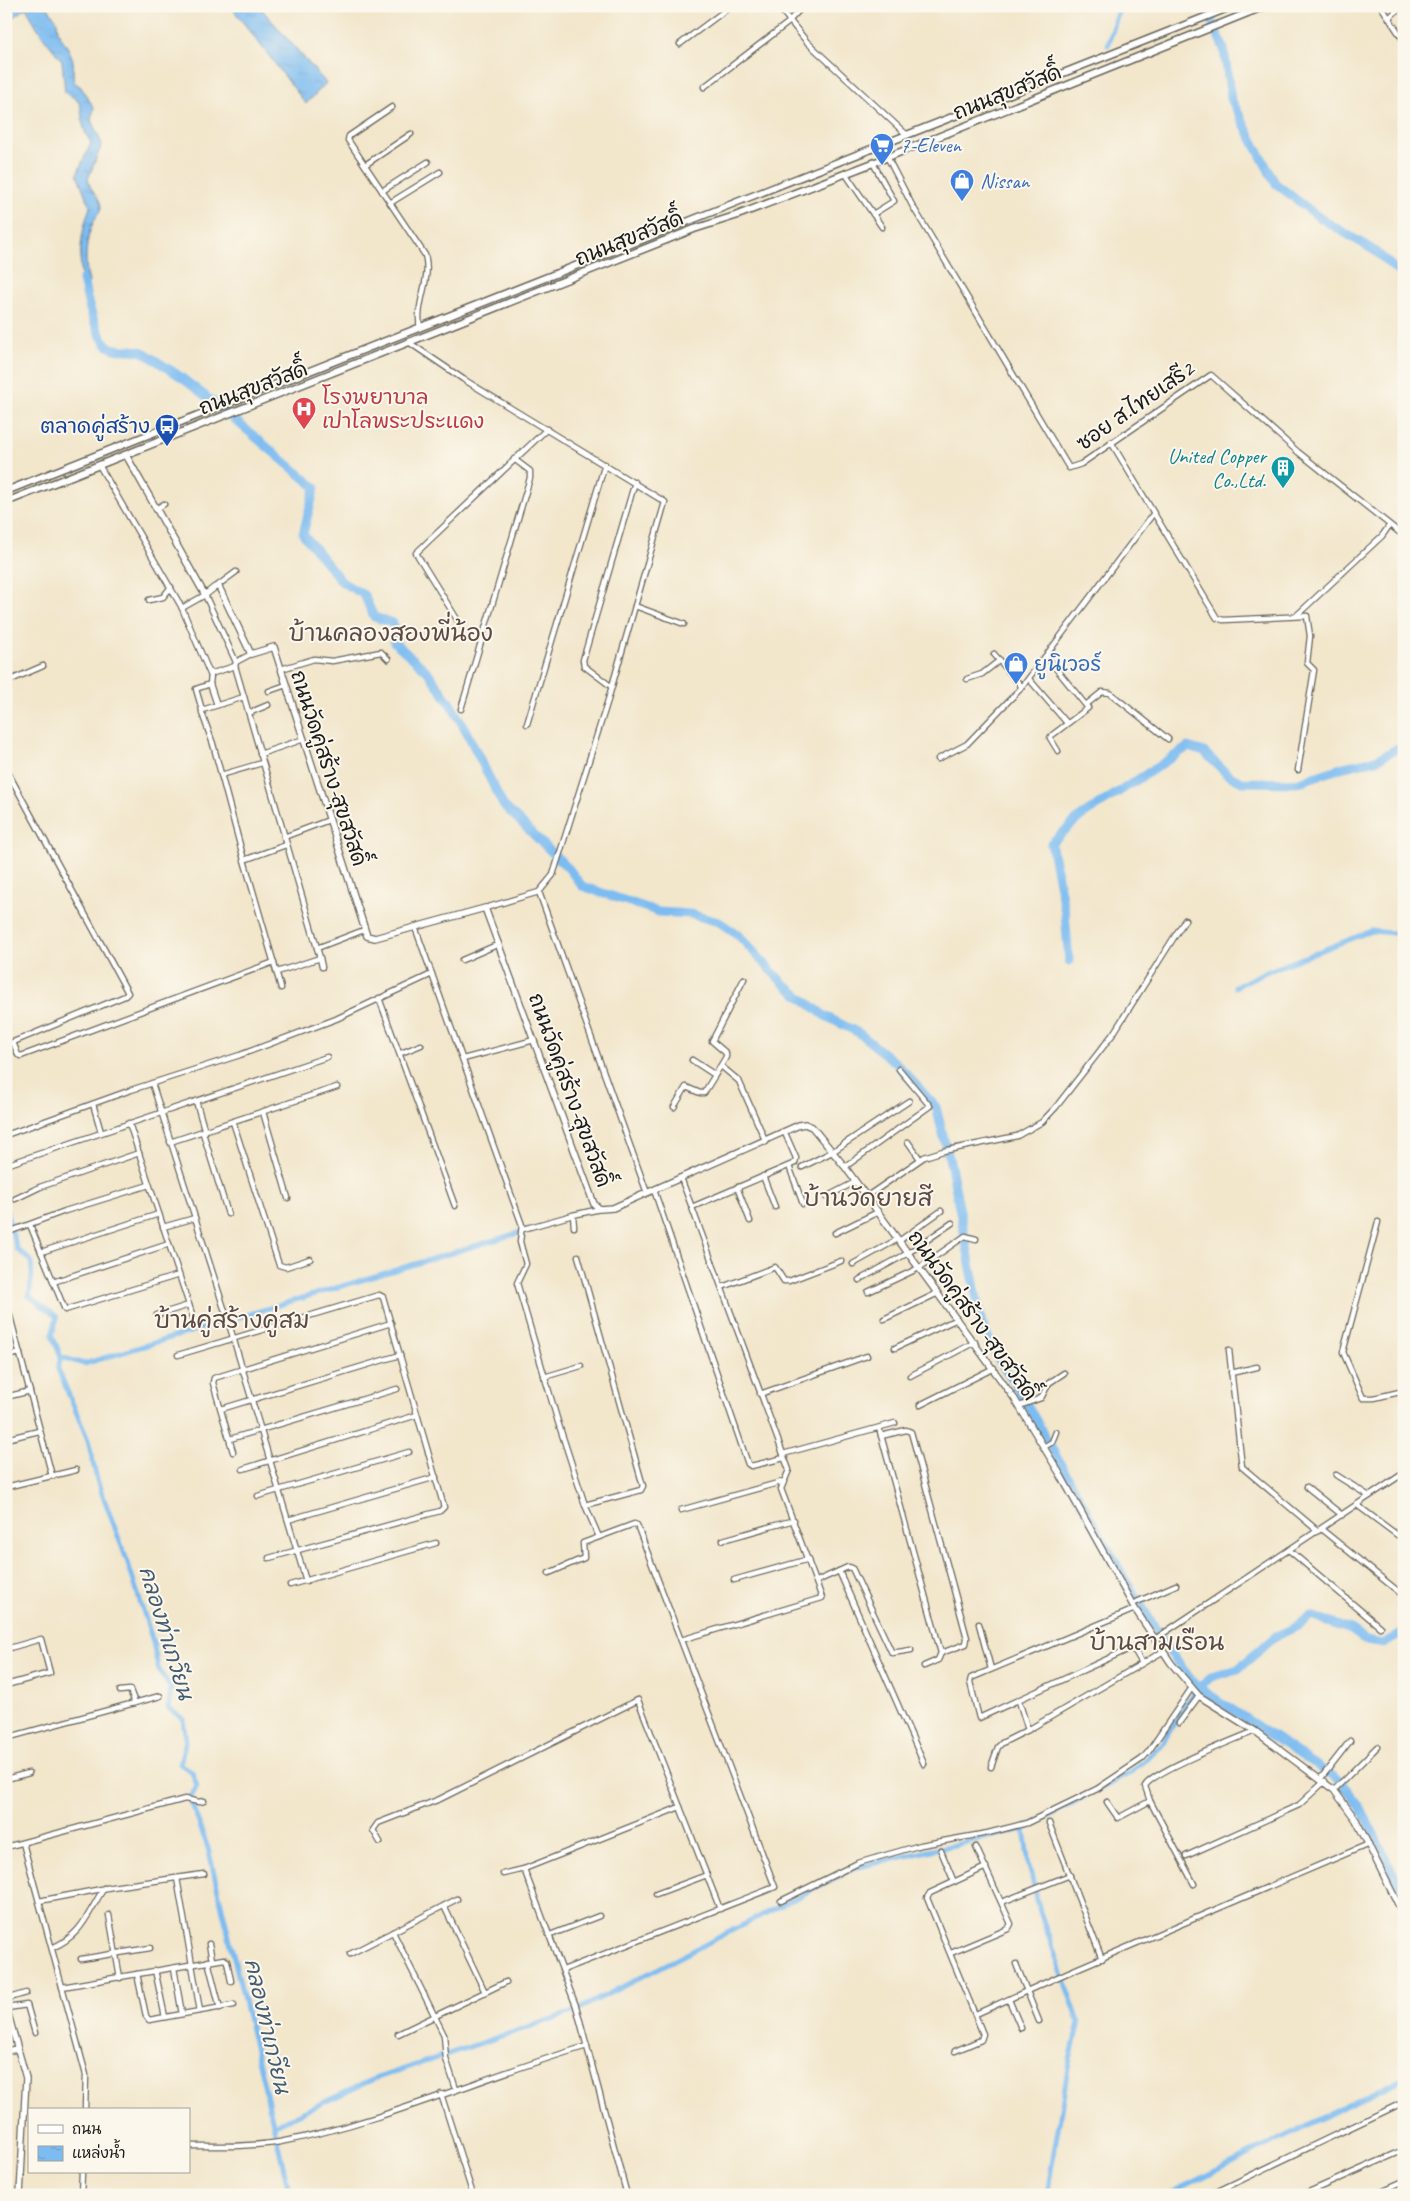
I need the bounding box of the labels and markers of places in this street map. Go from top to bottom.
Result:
supermarket icon: 7-Eleven [869,132,895,166]
place label: 7-Eleven [900,132,963,158]
shop icon: Nissan [949,168,975,202]
place label: Nissan [980,168,1031,194]
place label: โรงพยาบาล เปาโลพระประแดง [322,384,484,434]
hospital icon: โรงพยาบาล เปาโลพระประแดง [291,396,317,430]
place label: ตลาดคู่สร้าง [40,413,150,442]
bus stop icon: ตลาดคู่สร้าง [154,413,180,447]
place label: United Copper Co.,Ltd. [1168,443,1267,493]
building icon: United Copper Co.,Ltd. [1270,455,1296,489]
shop icon: ยูนิเวอร์ [1003,651,1029,685]
place label: ยูนิเวอร์ [1034,651,1101,680]

